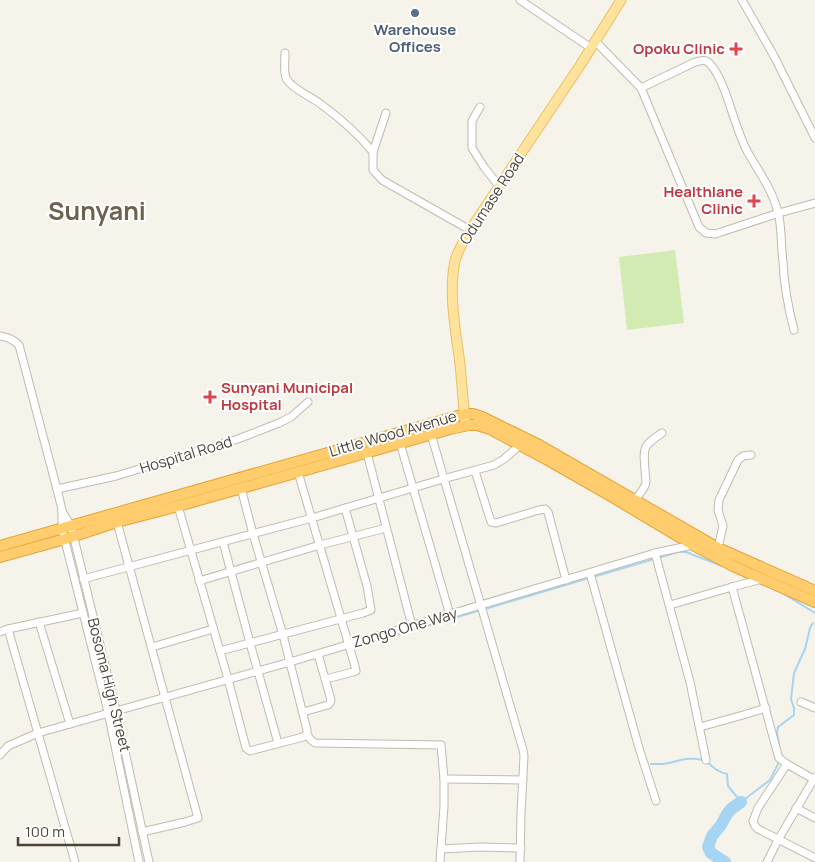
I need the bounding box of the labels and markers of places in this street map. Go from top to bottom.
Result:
marker: Warehouse Offices [409,7,421,19]
place label: Warehouse Offices [374,19,456,57]
place label: Opoku Clinic [633,38,725,59]
marker: Opoku Clinic [729,42,743,56]
place label: Healthlane Clinic [663,181,743,219]
marker: Healthlane Clinic [747,194,761,208]
place label: Sunyani Municipal Hospital [221,377,353,415]
marker: Sunyani Municipal Hospital [203,390,217,404]

